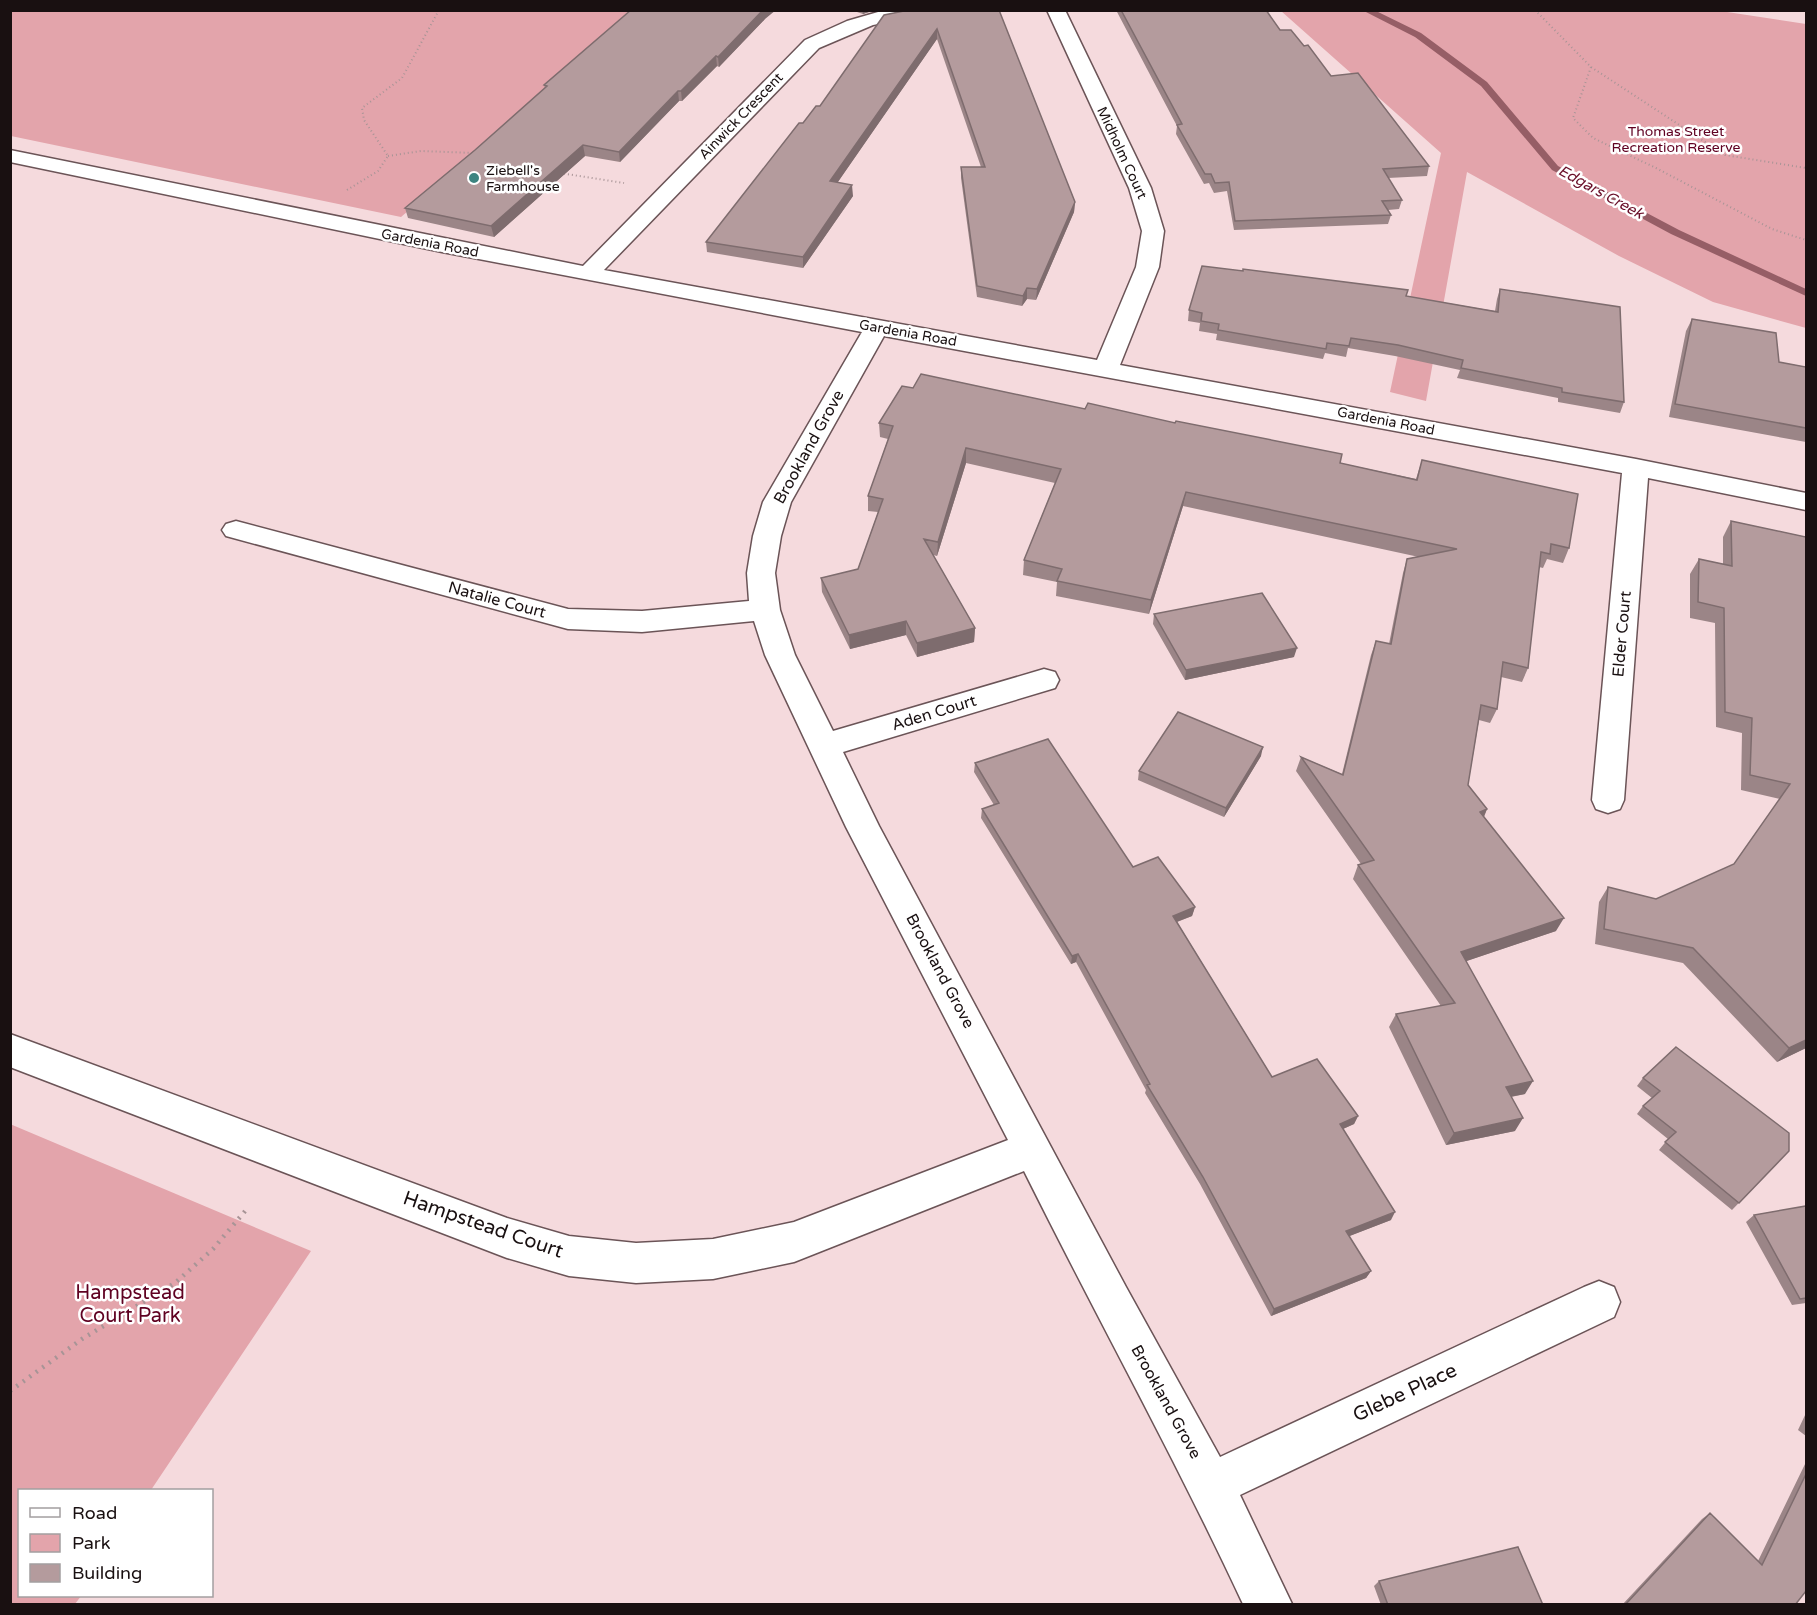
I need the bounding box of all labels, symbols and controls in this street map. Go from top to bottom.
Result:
street label: Ainwick Crescent [695,69,787,163]
street label: Midholm Court [1093,104,1151,202]
park label: Thomas Street Recreation Reserve [1612,123,1740,156]
water label: Edgars Creek [1555,161,1648,224]
place label: Ziebell's Farmhouse [486,162,560,195]
marker: Ziebell's Farmhouse [467,171,481,185]
street label: Gardenia Road [380,225,480,261]
street label: Gardenia Road [858,316,958,350]
street label: Brookland Grove [769,387,849,507]
street label: Gardenia Road [1336,403,1436,439]
street label: Natalie Court [446,577,548,623]
street label: Elder Court [1608,590,1636,678]
street label: Aden Court [889,691,979,735]
street label: Brookland Grove [901,910,979,1032]
street label: Hampstead Court [400,1186,567,1264]
park label: Hampstead Court Park [75,1281,185,1328]
street label: Brookland Grove [1126,1342,1206,1462]
street label: Glebe Place [1349,1358,1461,1428]
legend [18,1489,213,1597]
text: Road [72,1502,117,1524]
text: Park [72,1532,111,1554]
text: Building [72,1562,142,1584]

